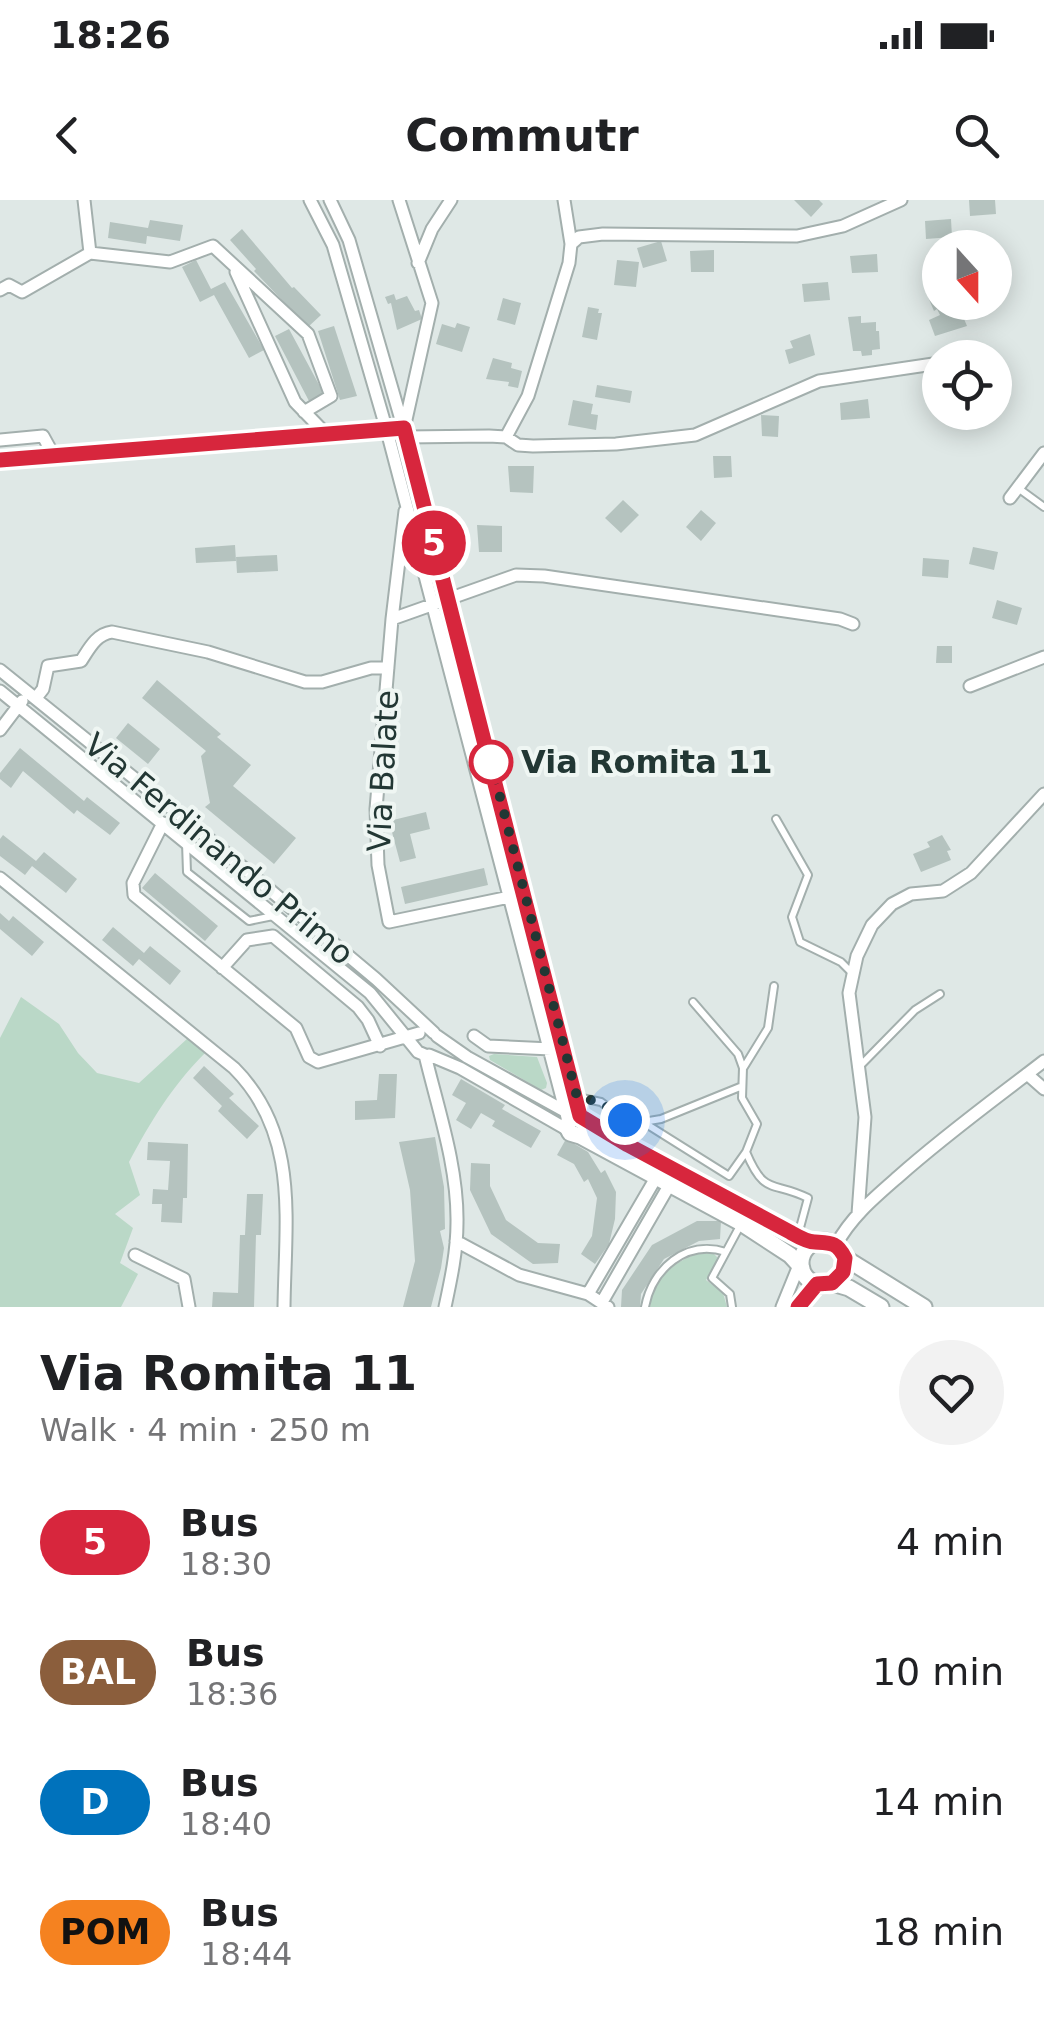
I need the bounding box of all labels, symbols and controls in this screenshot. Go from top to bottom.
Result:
text: 18:26 [50,13,171,57]
icon: back [40,108,95,163]
icon: search [949,108,1004,163]
text: Commutr [405,109,639,162]
north arrow [922,230,1012,320]
map controls [922,230,1012,430]
button: locate [922,340,1012,430]
line badge: 5 [402,510,466,576]
text: 5 [422,523,446,563]
street label: Via Balate [360,689,406,853]
street label: Via Ferdinando Primo [77,725,361,973]
marker: Via Romita 11 [470,741,512,783]
place label: Via Romita 11 [521,743,772,781]
your location [600,1095,650,1145]
button: heart [899,1340,1004,1445]
text: Via Romita 11 [40,1345,417,1401]
text: Walk · 4 min · 250 m [40,1411,371,1449]
text: Bus [180,1501,259,1545]
text: 4 min [896,1520,1004,1564]
text: 5 [83,1522,107,1562]
text: 18:30 [180,1545,272,1583]
text: Bus [186,1631,265,1675]
text: 10 min [872,1650,1004,1694]
text: BAL [60,1652,136,1692]
text: 18:36 [186,1675,278,1713]
text: Bus [180,1761,259,1805]
text: 14 min [872,1780,1004,1824]
text: D [80,1782,110,1822]
text: 18:40 [180,1805,272,1843]
text: Bus [200,1891,279,1935]
text: 18 min [872,1910,1004,1954]
text: POM [60,1912,150,1952]
text: 18:44 [200,1935,292,1973]

